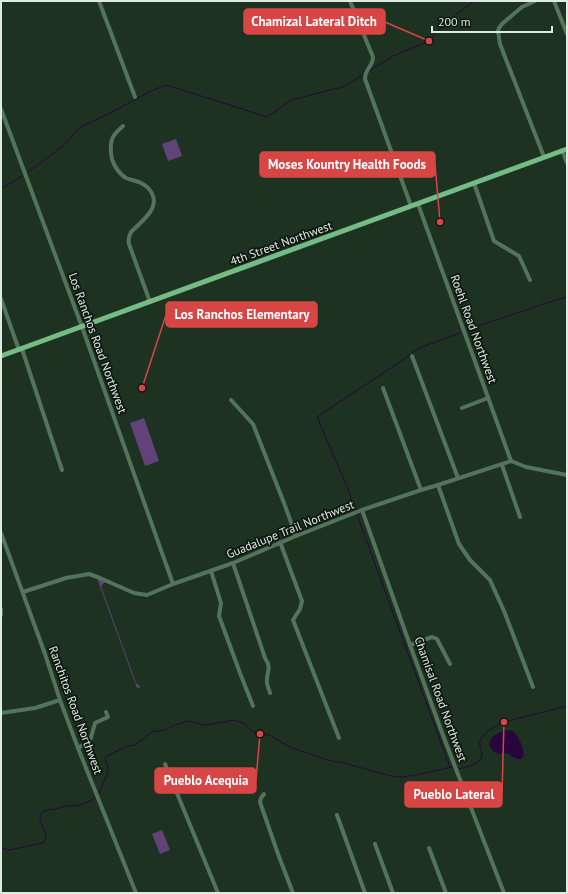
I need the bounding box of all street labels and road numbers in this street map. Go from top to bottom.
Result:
street label: 4th Street Northwest [228,218,334,268]
street label: Los Ranchos Road Northwest [66,271,130,415]
street label: Roehl Road Northwest [447,273,501,385]
street label: Guadalupe Trail Northwest [224,496,356,562]
street label: Chamisal Road Northwest [411,634,471,764]
street label: Ranchitos Road Northwest [46,644,106,776]

